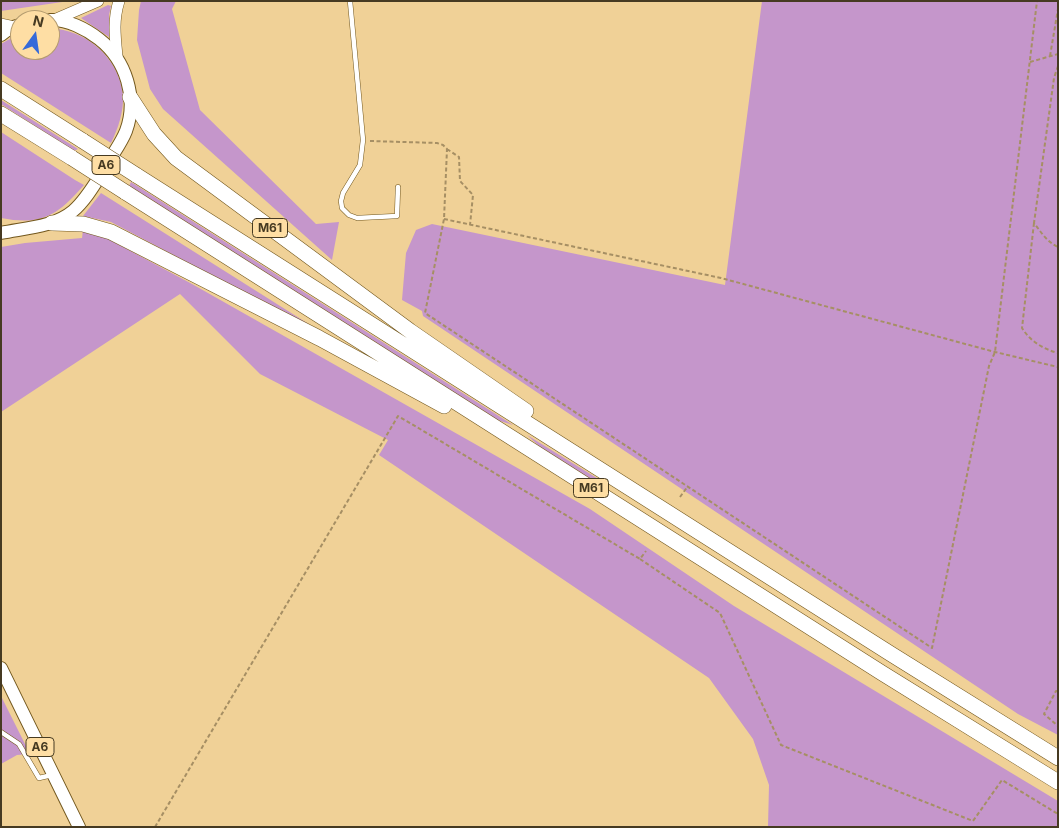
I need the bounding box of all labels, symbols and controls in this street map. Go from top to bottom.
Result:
north arrow [10,10,60,60]
text: N [31,11,46,30]
road number: A6 [92,156,120,174]
road number: M61 [252,218,288,238]
road number: M61 [574,478,608,498]
road number: A6 [26,738,54,756]

